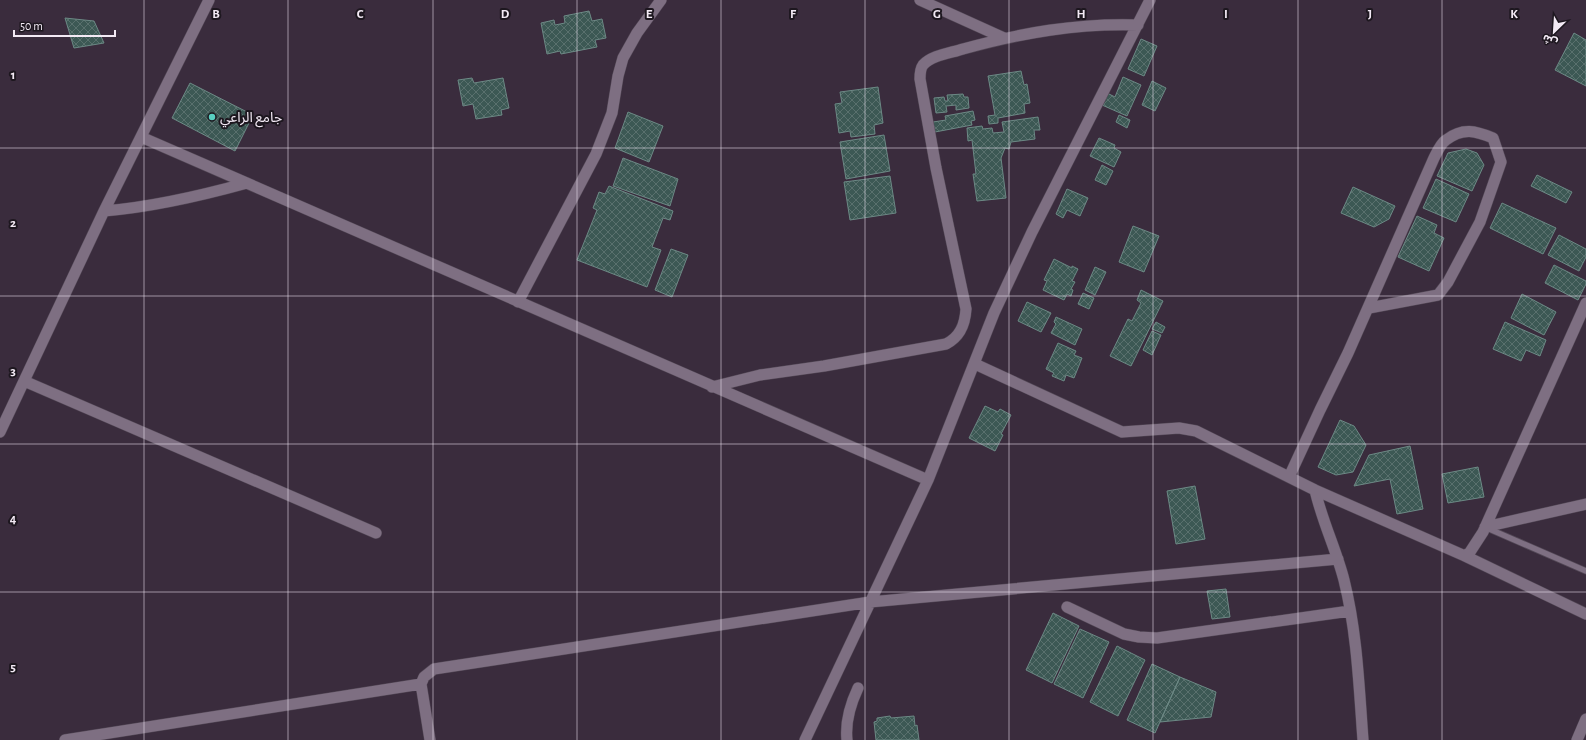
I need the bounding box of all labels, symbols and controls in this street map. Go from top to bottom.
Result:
text: B [212,8,220,21]
text: C [357,8,364,21]
text: D [501,8,510,21]
text: E [646,8,653,21]
text: F [790,8,797,21]
text: G [933,8,941,21]
text: H [1076,8,1086,21]
text: I [1224,8,1228,21]
text: J [1368,8,1372,21]
text: K [1510,8,1518,21]
scale bar [14,12,115,38]
north arrow [1534,12,1574,52]
text: 50 m [20,20,43,32]
text: ش [1541,32,1560,49]
text: 1 [11,69,15,82]
place label: جامع الراعي [220,111,282,128]
marker: جامع الراعي [207,112,217,122]
text: 2 [10,217,16,230]
text: 3 [10,365,16,378]
text: 4 [10,513,17,526]
text: 5 [10,661,16,674]

